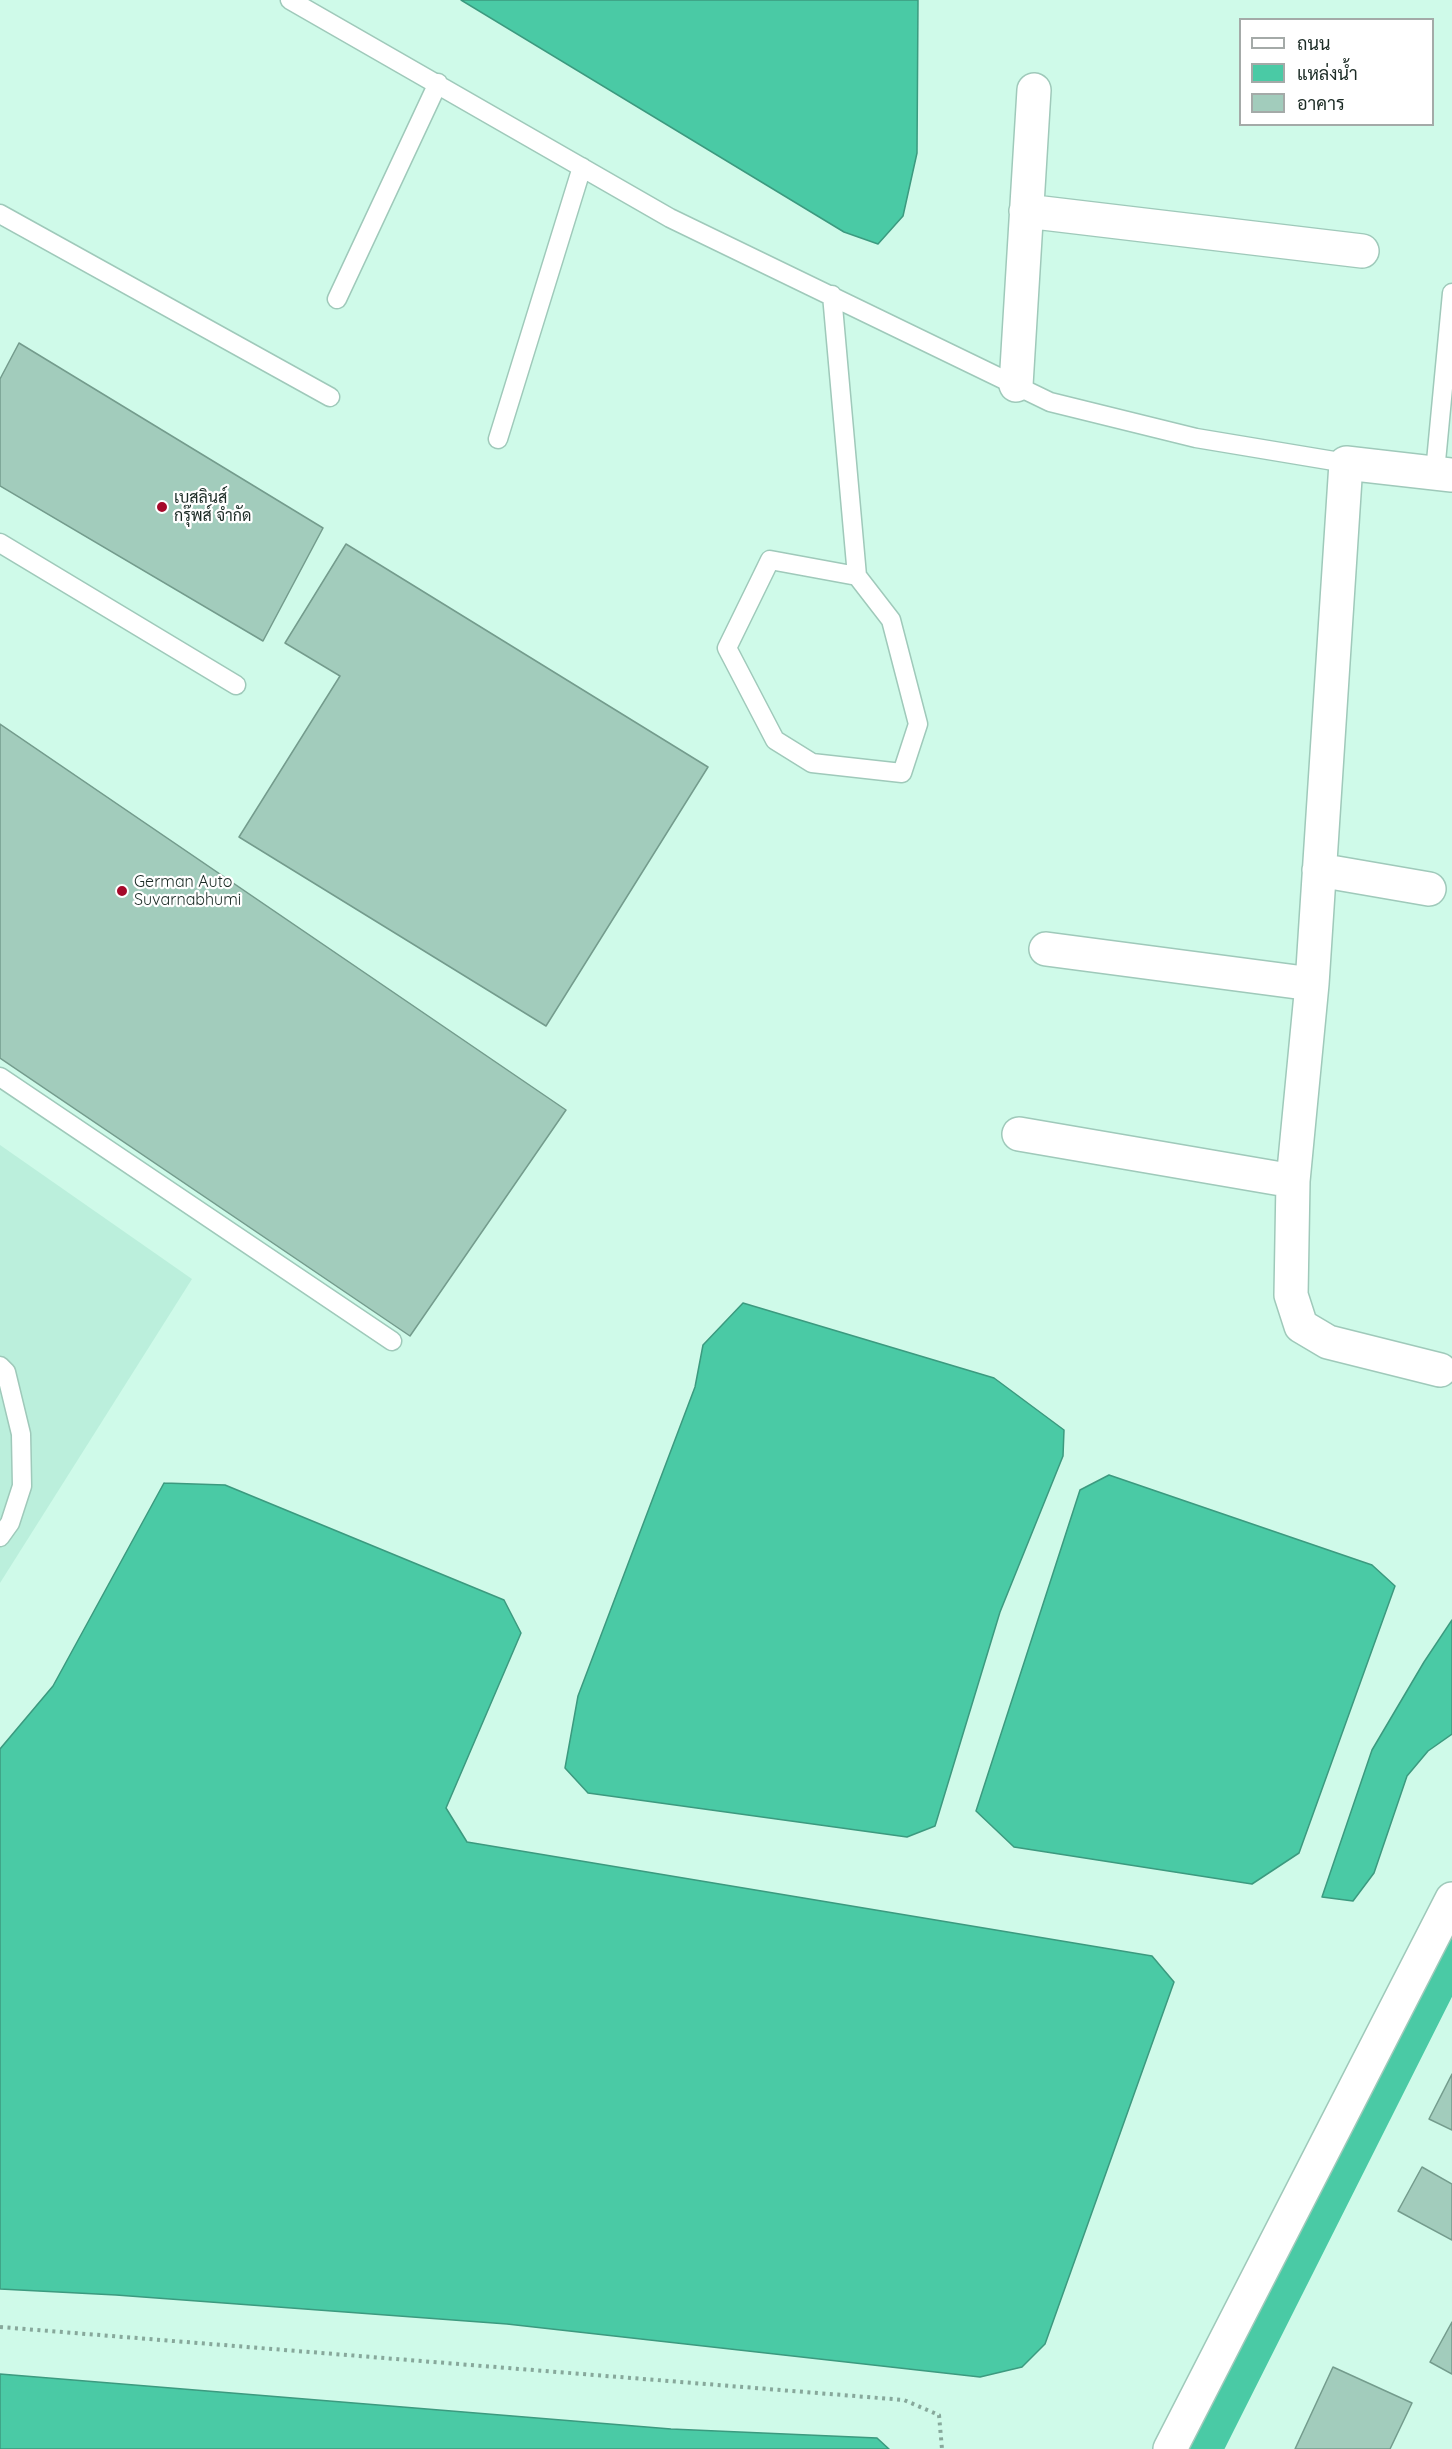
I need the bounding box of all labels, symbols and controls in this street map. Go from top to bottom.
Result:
legend [1239,18,1434,126]
text: ถนน [1297,32,1330,55]
text: แหล่งน้ำ [1297,62,1358,85]
text: อาคาร [1297,92,1345,115]
place label: เบสลินส์ กรุ๊พส์ จำกัด [174,488,251,526]
marker: เบสลินส์ กรุ๊พส์ จำกัด [155,500,169,514]
place label: German Auto Suvarnabhumi [134,872,241,910]
marker: German Auto Suvarnabhumi [115,884,129,898]

